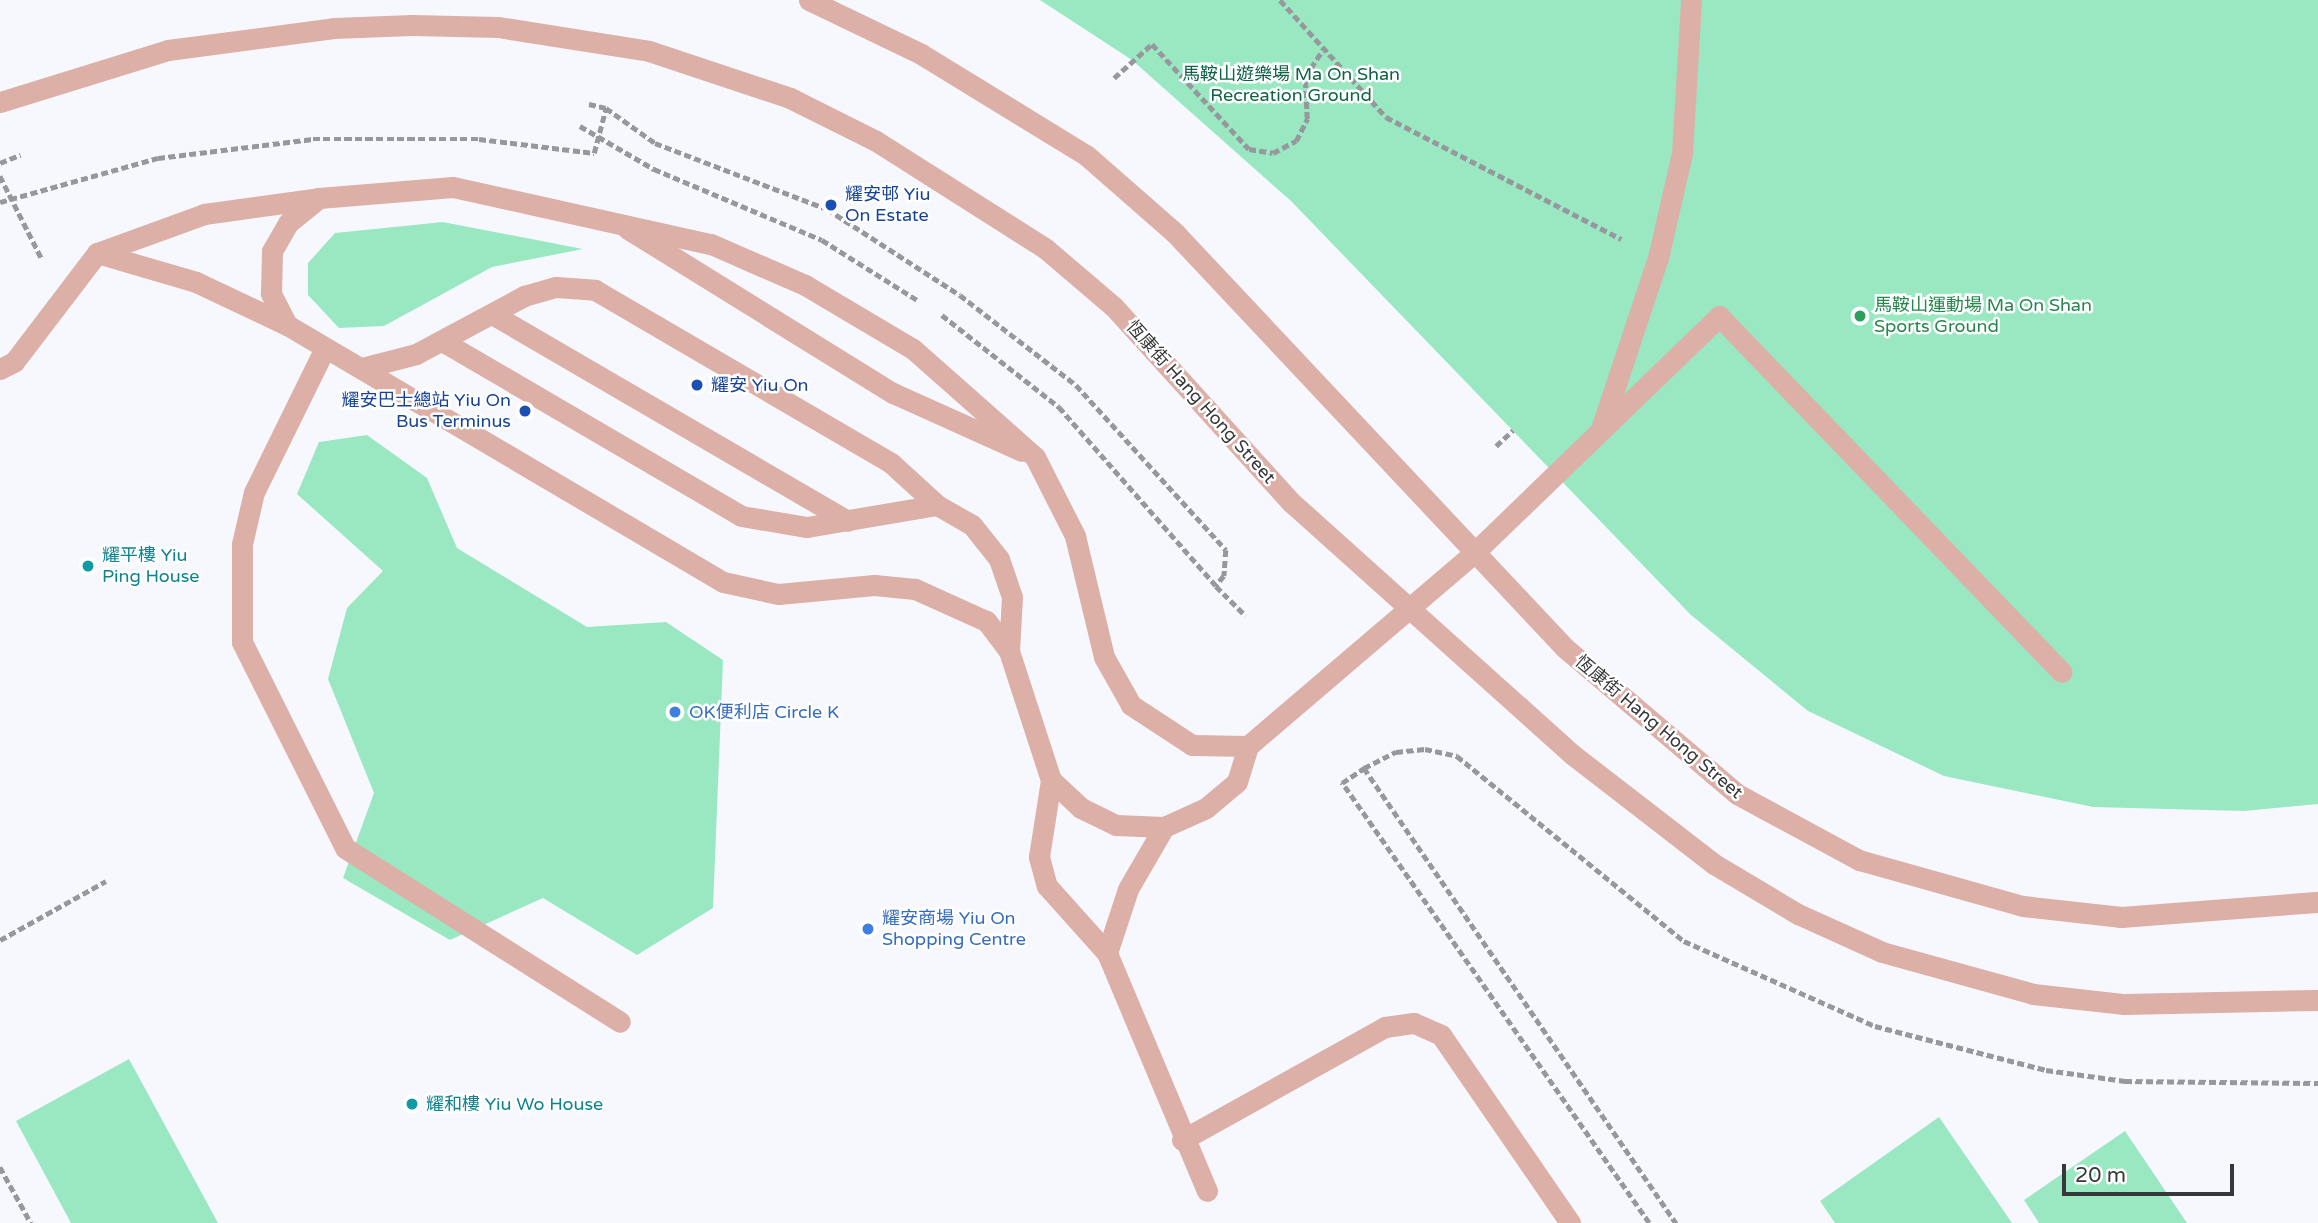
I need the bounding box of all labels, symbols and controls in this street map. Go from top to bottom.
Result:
park label: 馬鞍山遊樂場 Ma On Shan Recreation Ground [1182,64,1400,106]
place label: 耀安邨 Yiu On Estate [845,184,930,227]
marker: 耀安邨 Yiu On Estate [823,197,839,213]
place label: 馬鞍山運動場 Ma On Shan Sports Ground [1874,295,2092,338]
marker: 馬鞍山運動場 Ma On Shan Sports Ground [1852,308,1868,324]
street label: 恆康街 Hang Hong Street [1122,316,1280,488]
place label: 耀安 Yiu On [711,374,809,396]
marker: 耀安 Yiu On [689,377,705,393]
place label: 耀安巴士總站 Yiu On Bus Terminus [341,390,511,432]
marker: 耀安巴士總站 Yiu On Bus Terminus [517,403,533,419]
place label: 耀平樓 Yiu Ping House [102,545,200,588]
marker: 耀平樓 Yiu Ping House [80,558,96,574]
street label: 恆康街 Hang Hong Street [1571,651,1747,803]
place label: OK便利店 Circle K [689,701,839,723]
marker: OK便利店 Circle K [667,704,683,720]
place label: 耀安商場 Yiu On Shopping Centre [882,908,1026,950]
marker: 耀安商場 Yiu On Shopping Centre [860,921,876,937]
place label: 耀和樓 Yiu Wo House [426,1093,603,1115]
marker: 耀和樓 Yiu Wo House [404,1096,420,1112]
scale bar [2066,1150,2238,1194]
text: 20 m [2075,1163,2126,1188]

